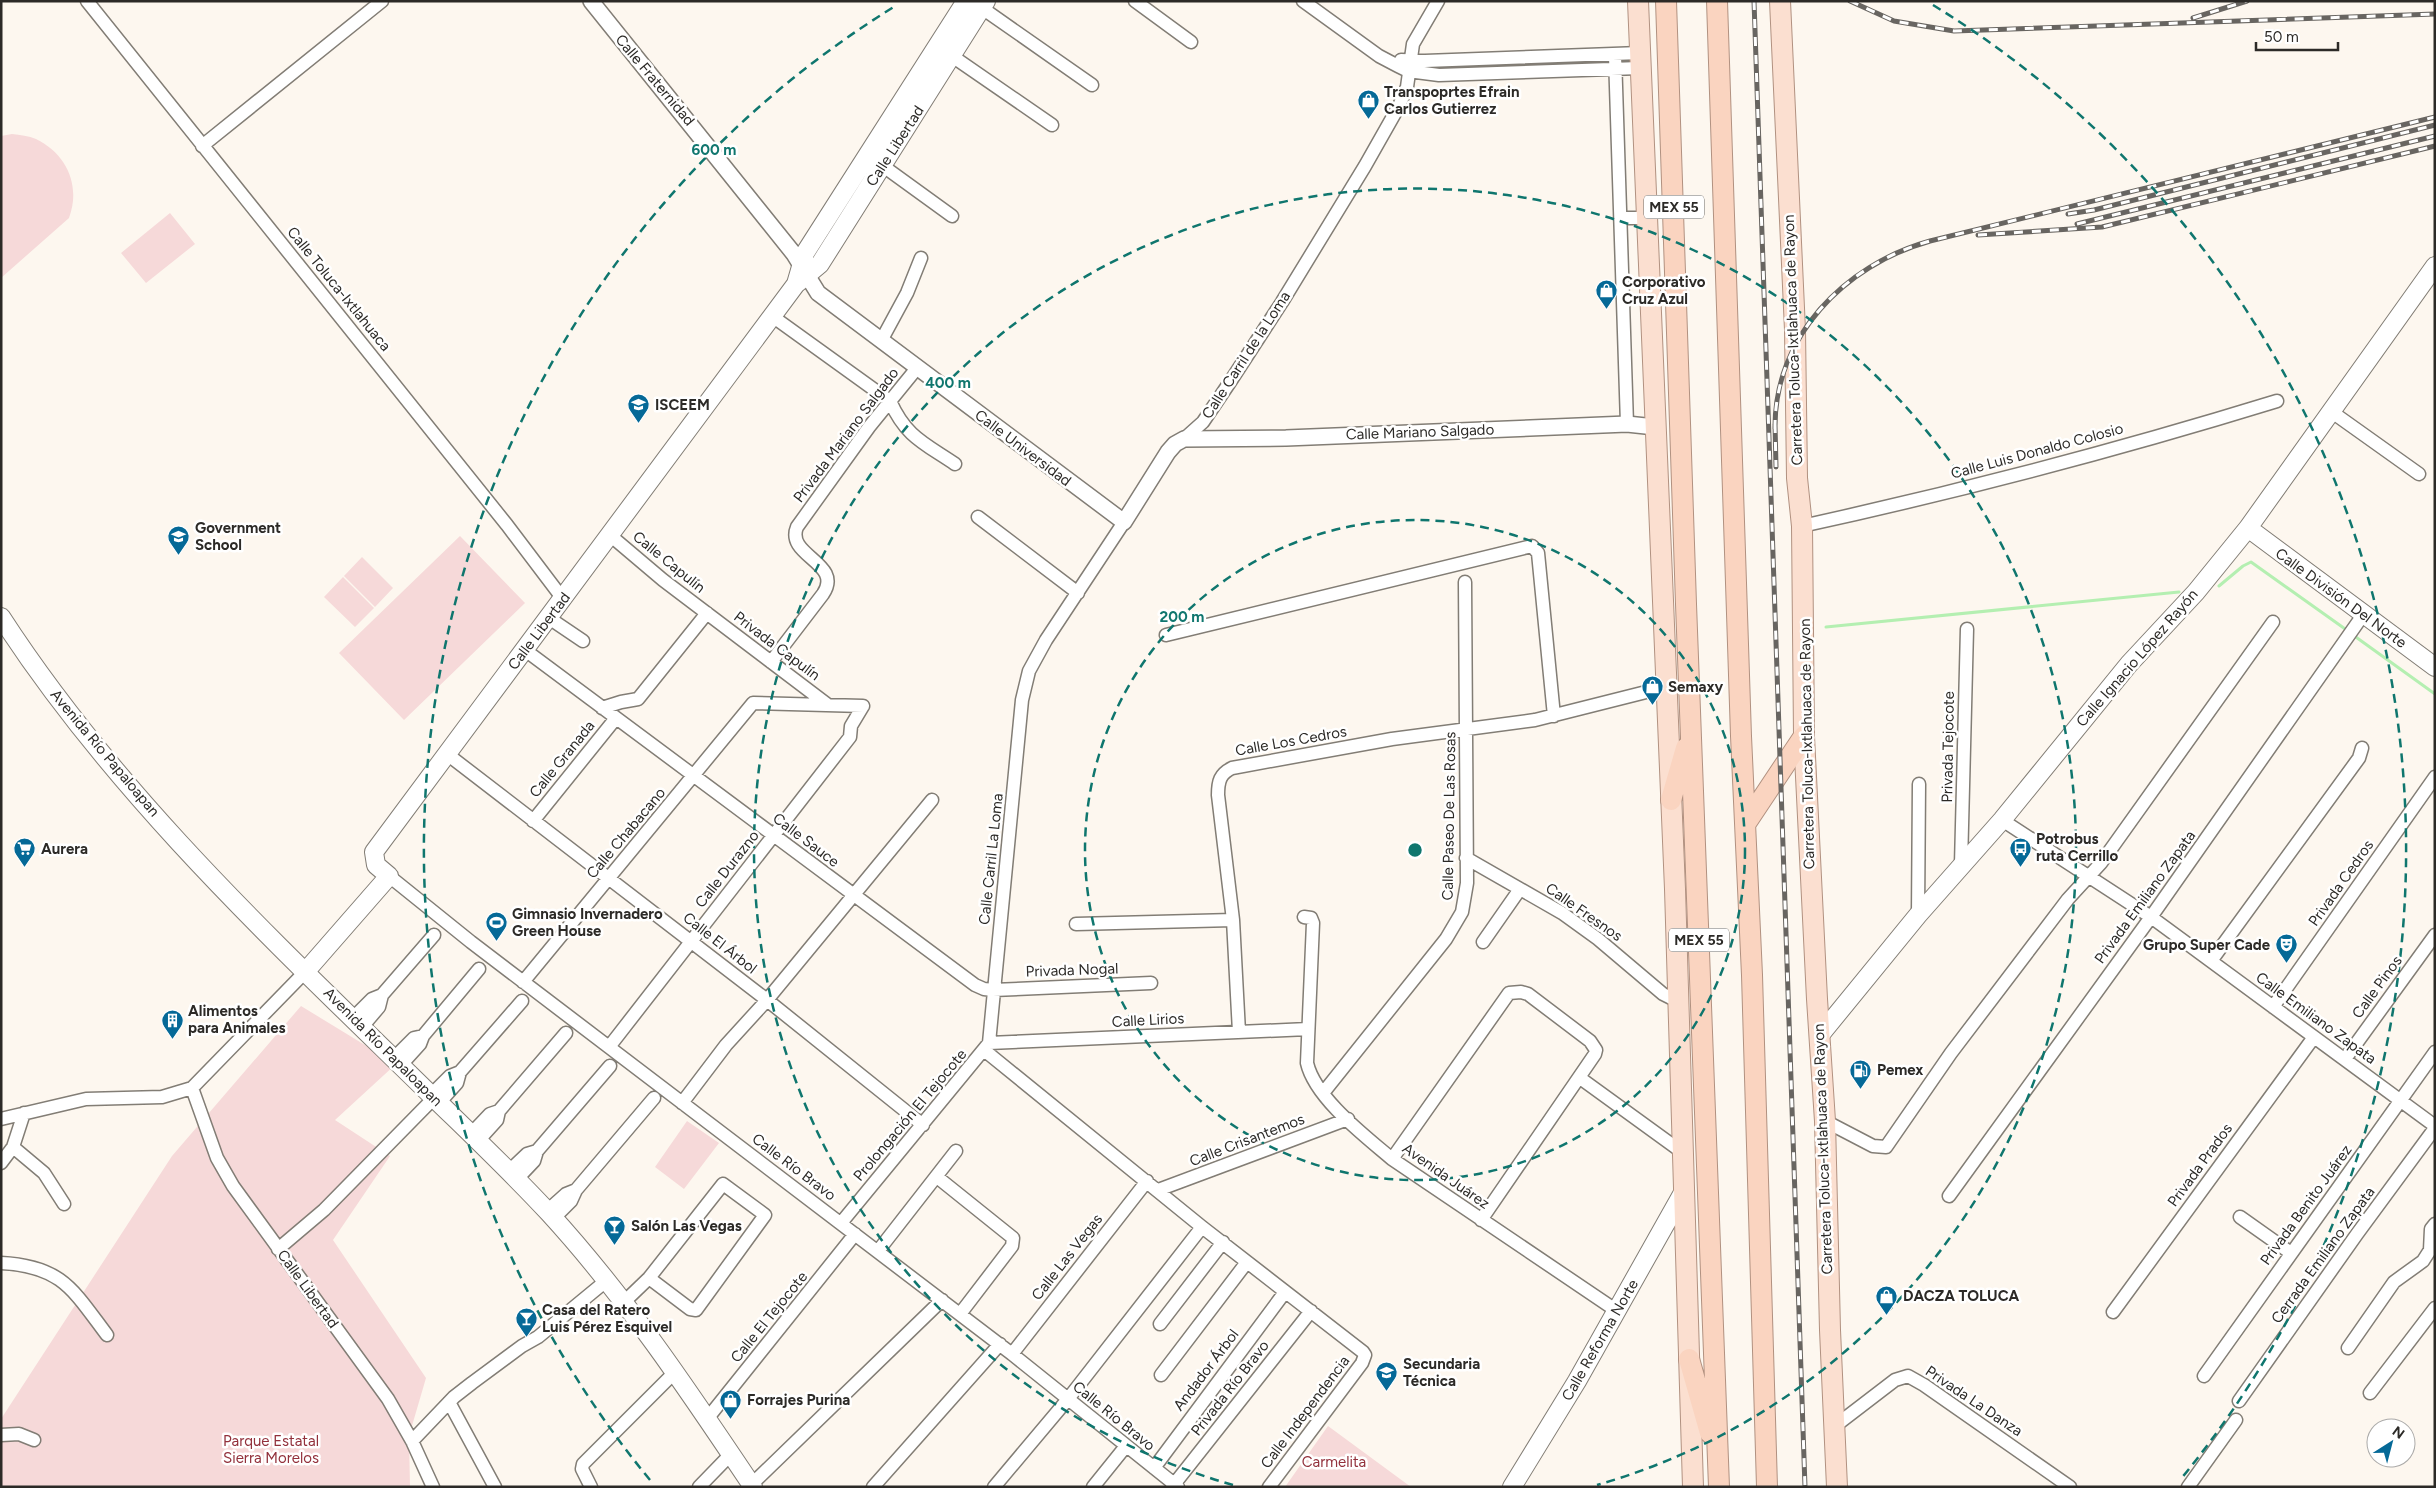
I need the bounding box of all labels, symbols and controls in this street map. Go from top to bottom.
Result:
scale bar [2256,20,2338,52]
text: 50 m [2264,28,2299,46]
street label: Calle Fraternidad [612,31,698,129]
place label: Transpoprtes Efrain Carlos Gutierrez [1384,83,1519,118]
shop icon: Transpoprtes Efrain Carlos Gutierrez [1356,89,1380,120]
street label: Calle Libertad [862,102,928,190]
text: 600 m [692,141,736,159]
road number: MEX 55 [1644,196,1704,218]
street label: Carretera Toluca-Ixtlahuaca de Rayon [1780,214,1806,466]
street label: Calle Toluca-Ixtlahuaca [283,223,395,355]
place label: Corporativo Cruz Azul [1622,273,1706,308]
shop icon: Corporativo Cruz Azul [1594,279,1618,310]
street label: Calle Carril de la Loma [1198,288,1294,422]
street label: Privada Mariano Salgado [789,364,903,506]
text: 400 m [925,374,971,392]
school or university icon: ISCEEM [627,393,651,424]
place label: ISCEEM [655,396,710,414]
street label: Calle Universidad [971,406,1075,490]
street label: Calle Luis Donaldo Colosio [1949,419,2125,483]
street label: Calle Mariano Salgado [1346,420,1495,444]
place label: Government School [195,519,281,554]
school or university icon: Government School [167,525,191,556]
street label: Calle Capulín [629,527,709,597]
street label: Calle División Del Norte [2272,544,2410,652]
street label: Calle Ignacio López Rayón [2072,586,2202,730]
street label: Calle Libertad [504,589,574,673]
street label: Privada Capulín [730,608,824,684]
text: 200 m [1160,608,1204,626]
street label: Carretera Toluca-Ixtlahuaca de Rayon [1796,618,1818,870]
shop icon: Semaxy [1640,675,1664,706]
place label: Semaxy [1668,678,1724,696]
street label: Avenida Río Papaloapan [47,686,163,820]
street label: Privada Tejocote [1938,691,1958,803]
street label: Calle Granada [526,717,598,801]
street label: Calle Los Cedros [1234,722,1348,760]
street label: Calle Paseo De Las Rosas [1439,731,1459,901]
street label: Calle Chabacano [583,784,669,882]
street label: Calle Carril La Loma [975,792,1007,926]
street label: Calle Sauce [769,809,843,871]
street label: Calle Durazno [691,827,763,911]
street label: Privada Emiliano Zapata [2091,827,2199,967]
place label: Potrobus ruta Cerrillo [2036,830,2119,865]
bus stop icon: Potrobus ruta Cerrillo [2008,836,2032,867]
street label: Privada Cedros [2305,836,2377,930]
supermarket icon: Aurera [13,837,37,868]
place label: Aurera [41,840,88,858]
centre of rings [1406,841,1424,859]
street label: Calle Fresnos [1542,879,1626,945]
place label: Gimnasio Invernadero Green House [512,905,663,940]
street label: Calle El Árbol [679,909,761,977]
sports icon: Gimnasio Invernadero Green House [484,911,508,942]
road number: MEX 55 [1669,928,1729,952]
theatre icon: Grupo Super Cade [2274,933,2298,964]
place label: Grupo Super Cade [2143,936,2271,954]
street label: Calle Pinos [2348,952,2406,1022]
street label: Privada Nogal [1025,959,1119,981]
street label: Calle Emiliano Zapata [2252,968,2380,1068]
street label: Avenida Río Papaloapan [320,984,446,1110]
place label: Alimentos para Animales [188,1002,286,1037]
building icon: Alimentos para Animales [160,1008,184,1039]
street label: Calle Lirios [1111,1009,1185,1031]
street label: Carretera Toluca-Ixtlahuaca de Rayon [1810,1023,1836,1275]
street label: Prolongación El Tejocote [850,1045,970,1185]
fuel station icon: Pemex [1849,1058,1873,1089]
place label: Pemex [1877,1061,1923,1079]
street label: Calle Crisantemos [1187,1110,1307,1170]
street label: Privada Prados [2164,1120,2236,1210]
street label: Calle Río Bravo [749,1130,840,1205]
street label: Avenida Juárez [1399,1139,1493,1213]
street label: Privada Benito Juárez [2256,1141,2356,1269]
street label: Cerrada Emiliano Zapata [2267,1183,2379,1327]
street label: Calle Las Vegas [1028,1210,1106,1304]
bar icon: Salón Las Vegas [603,1214,627,1245]
place label: Salón Las Vegas [631,1217,742,1235]
street label: Calle Libertad [274,1246,342,1332]
street label: Calle El Tejocote [727,1268,811,1366]
street label: Calle Reforma Norte [1558,1276,1642,1404]
shop icon: DACZA TOLUCA [1875,1284,1899,1315]
place label: DACZA TOLUCA [1903,1287,2020,1305]
place label: Casa del Ratero Luis Pérez Esquivel [542,1301,672,1336]
bar icon: Casa del Ratero Luis Pérez Esquivel [514,1307,538,1338]
street label: Andador Árbol [1170,1326,1242,1414]
street label: Privada Río Bravo [1187,1337,1273,1439]
street label: Calle Independencia [1257,1352,1353,1472]
place label: Secundaria Técnica [1403,1355,1480,1390]
school or university icon: Secundaria Técnica [1375,1361,1399,1392]
street label: Privada La Danza [1922,1362,2026,1440]
street label: Calle Río Bravo [1069,1377,1159,1455]
shop icon: Forrajes Purina [719,1388,743,1419]
place label: Forrajes Purina [747,1391,850,1409]
north arrow [2366,1418,2416,1468]
text: N [2389,1423,2408,1443]
park label: Parque Estatal Sierra Morelos [223,1432,319,1467]
park label: Carmelita [1302,1453,1366,1471]

